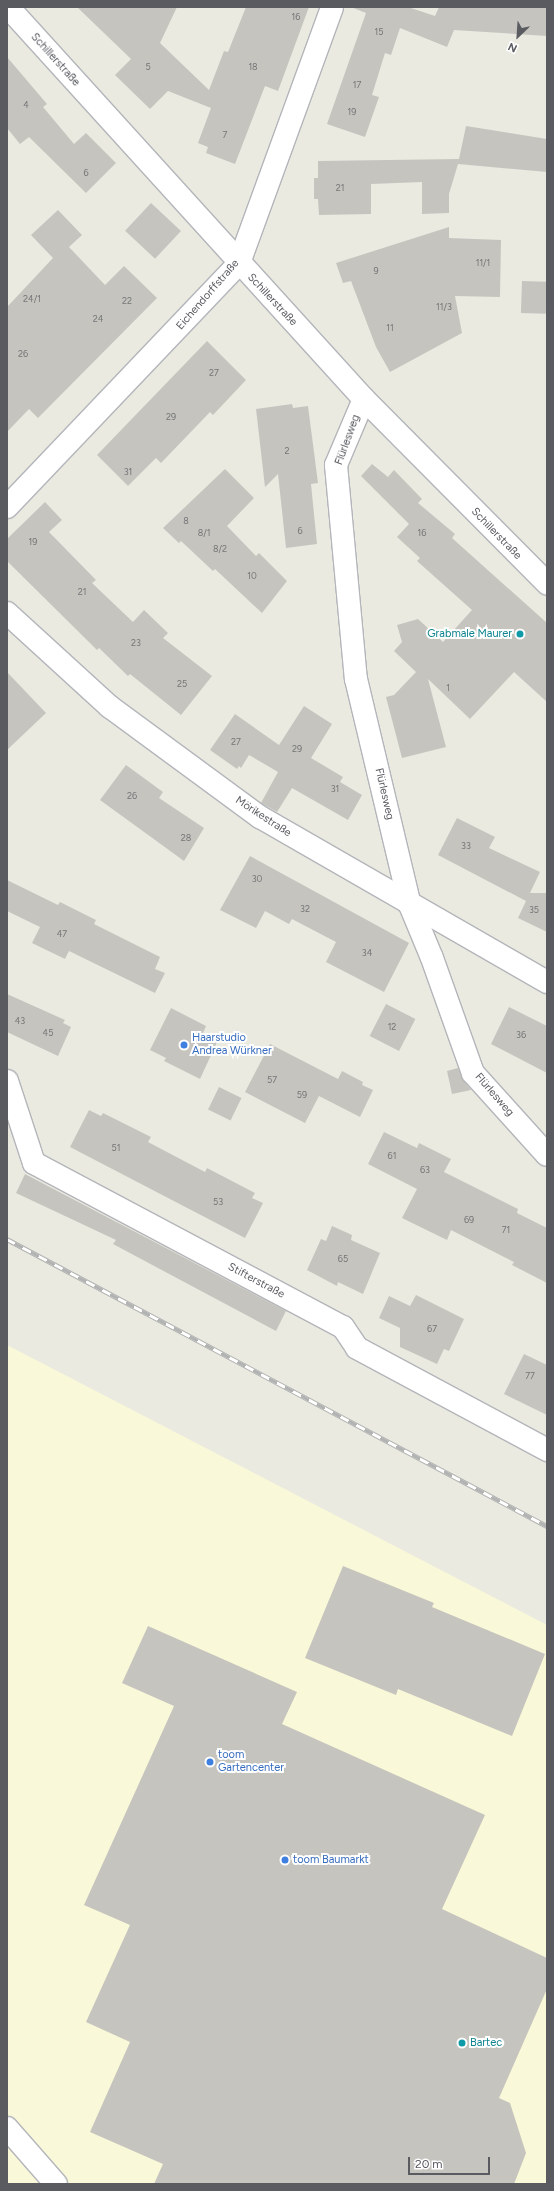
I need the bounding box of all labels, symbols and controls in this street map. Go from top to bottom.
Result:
house number: 16 [292,12,300,22]
north arrow [498,16,538,56]
house number: 15 [375,27,383,37]
street label: Schillerstraße [28,31,82,89]
text: N [506,40,519,55]
house number: 5 [145,62,151,72]
house number: 18 [248,62,258,72]
house number: 17 [353,80,361,90]
house number: 4 [23,100,29,110]
house number: 19 [348,107,356,117]
house number: 7 [223,130,227,140]
house number: 6 [83,168,89,178]
house number: 21 [336,183,344,193]
street label: Eichendorffstraße [174,257,242,333]
house number: 11/1 [476,258,490,268]
house number: 9 [373,266,379,276]
street label: Schillerstraße [244,271,300,329]
house number: 24/1 [23,294,41,304]
house number: 22 [122,296,132,306]
house number: 11/3 [436,302,452,312]
house number: 24 [93,314,103,324]
house number: 11 [386,323,394,333]
house number: 26 [18,349,28,359]
house number: 27 [209,368,219,378]
house number: 29 [166,412,176,422]
street label: Flürlesweg [333,413,363,467]
house number: 2 [284,446,290,456]
house number: 31 [124,467,132,477]
street label: Schillerstraße [468,505,524,563]
house number: 8 [183,516,189,526]
house number: 6 [297,526,303,536]
house number: 8/1 [198,528,210,538]
house number: 16 [418,528,426,538]
house number: 19 [29,537,37,547]
house number: 8/2 [213,544,227,554]
house number: 10 [247,571,257,581]
house number: 21 [78,587,86,597]
place label: Grabmale Maurer [427,627,512,641]
marker: Grabmale Maurer [515,629,525,639]
house number: 23 [131,638,141,648]
house number: 25 [177,679,187,689]
house number: 1 [446,683,450,693]
house number: 27 [231,737,241,747]
house number: 29 [292,744,302,754]
street label: Flürlesweg [372,767,396,821]
house number: 31 [331,784,339,794]
house number: 26 [127,791,137,801]
street label: Mörikestraße [233,794,293,840]
house number: 28 [181,833,191,843]
house number: 33 [461,841,471,851]
house number: 30 [252,874,262,884]
house number: 32 [300,904,310,914]
house number: 35 [529,905,539,915]
house number: 47 [57,929,67,939]
house number: 34 [362,948,372,958]
house number: 43 [15,1016,25,1026]
house number: 12 [388,1022,396,1032]
house number: 45 [43,1028,53,1038]
house number: 36 [516,1030,526,1040]
place label: Haarstudio Andrea Würkner [192,1032,272,1058]
marker: Haarstudio Andrea Würkner [179,1040,189,1050]
street label: Flürlesweg [472,1071,516,1119]
house number: 57 [267,1075,277,1085]
house number: 59 [297,1090,307,1100]
house number: 51 [112,1143,120,1153]
house number: 61 [388,1151,396,1161]
house number: 63 [420,1165,430,1175]
house number: 53 [213,1197,223,1207]
house number: 69 [464,1215,474,1225]
house number: 71 [502,1225,510,1235]
house number: 65 [338,1254,348,1264]
street label: Stifterstraße [225,1261,287,1301]
house number: 67 [427,1324,437,1334]
house number: 77 [525,1371,535,1381]
place label: toom Gartencenter [218,1749,284,1775]
marker: toom Gartencenter [205,1757,215,1767]
place label: toom Baumarkt [293,1853,369,1867]
marker: toom Baumarkt [280,1855,290,1865]
place label: Bartec [470,2036,502,2050]
marker: Bartec [457,2038,467,2048]
scale bar [410,2149,492,2175]
text: 20 m [415,2157,443,2171]

